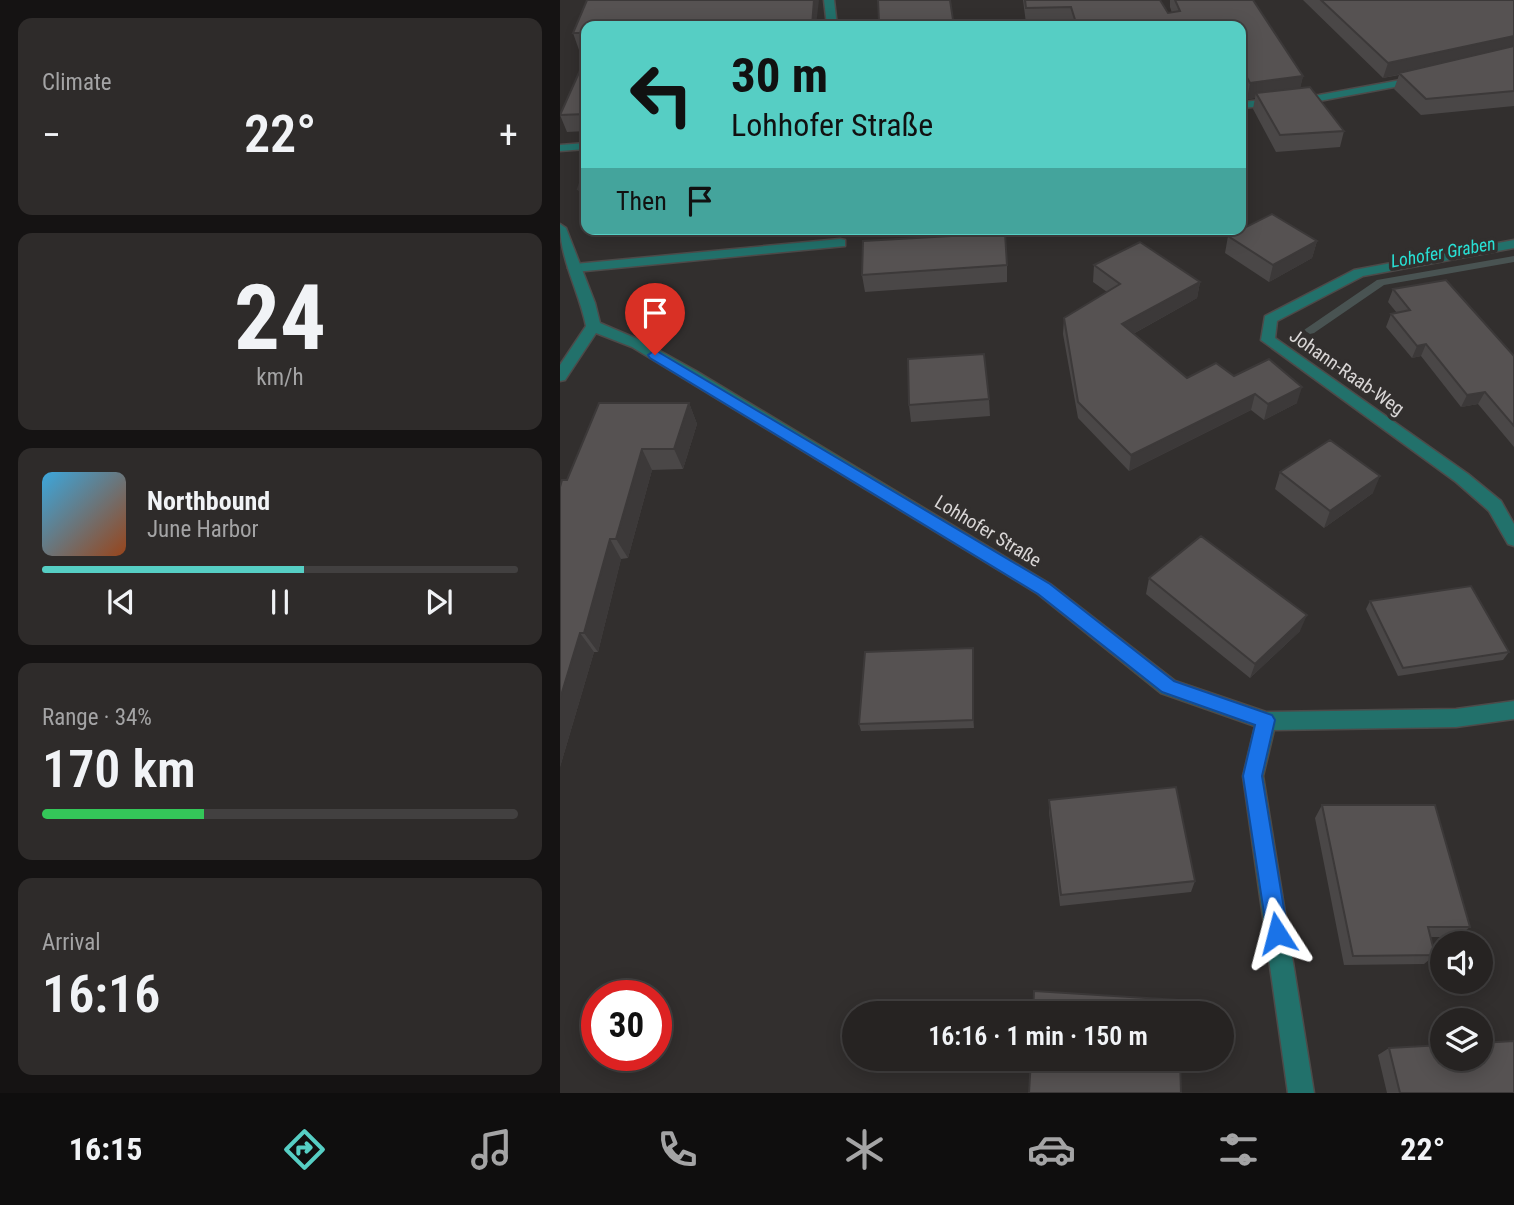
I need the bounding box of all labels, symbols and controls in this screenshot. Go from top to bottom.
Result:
text: 30 m [731,47,828,104]
icon: left [616,49,707,140]
text: Climate [42,69,112,96]
text: 22° [244,104,316,165]
text: Lohhofer Straße [731,106,933,144]
text: − [42,113,61,157]
text: + [499,113,518,157]
icon: arrive [681,182,719,220]
text: Then [616,186,667,216]
water label: Lohofer Graben [1389,232,1497,272]
text: 24 [234,265,326,371]
pin [625,283,685,355]
icon: arrive [636,294,674,332]
street label: Johann-Raab-Weg [1285,324,1409,420]
text: km/h [256,364,304,391]
text: Northbound [147,486,270,516]
street label: Lohhofer Straße [931,490,1045,572]
text: June Harbor [147,516,259,543]
icon: previous [102,583,140,621]
icon: pause [261,583,299,621]
icon: next [420,583,458,621]
text: Range · 34% [42,704,152,731]
text: 170 km [42,739,196,800]
position arrow [1240,896,1314,970]
text: Arrival [42,929,101,956]
map controls [1430,931,1493,1071]
button: sound [1430,931,1493,994]
text: 16:16 [42,964,160,1025]
speed limit sign: 30 [581,980,672,1071]
button: layers [1430,1008,1493,1071]
text: 16:16 · 1 min · 150 m [928,1021,1148,1051]
icon: directions [280,1125,329,1174]
icon: music [467,1125,516,1174]
icon: phone [653,1125,702,1174]
icon: climate [840,1125,889,1174]
icon: car [1027,1125,1076,1174]
icon: filters [1214,1125,1263,1174]
text: 16:15 [69,1130,142,1168]
text: 22° [1400,1130,1445,1168]

